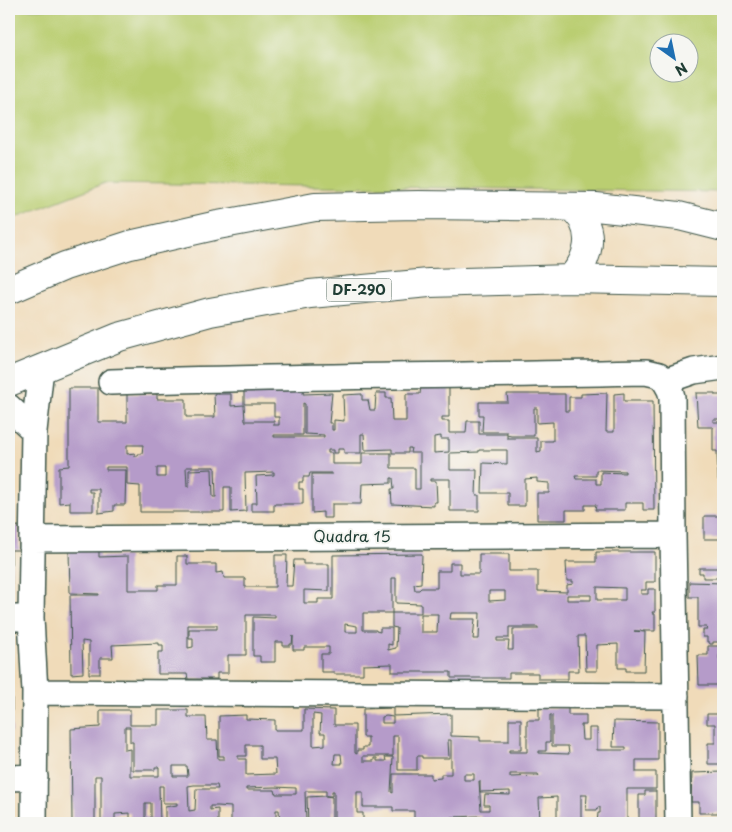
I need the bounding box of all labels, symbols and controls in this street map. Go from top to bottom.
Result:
north arrow [650,32,700,82]
text: N [671,57,692,81]
road number: DF-290 [326,278,392,302]
street label: Quadra 15 [313,524,391,547]

